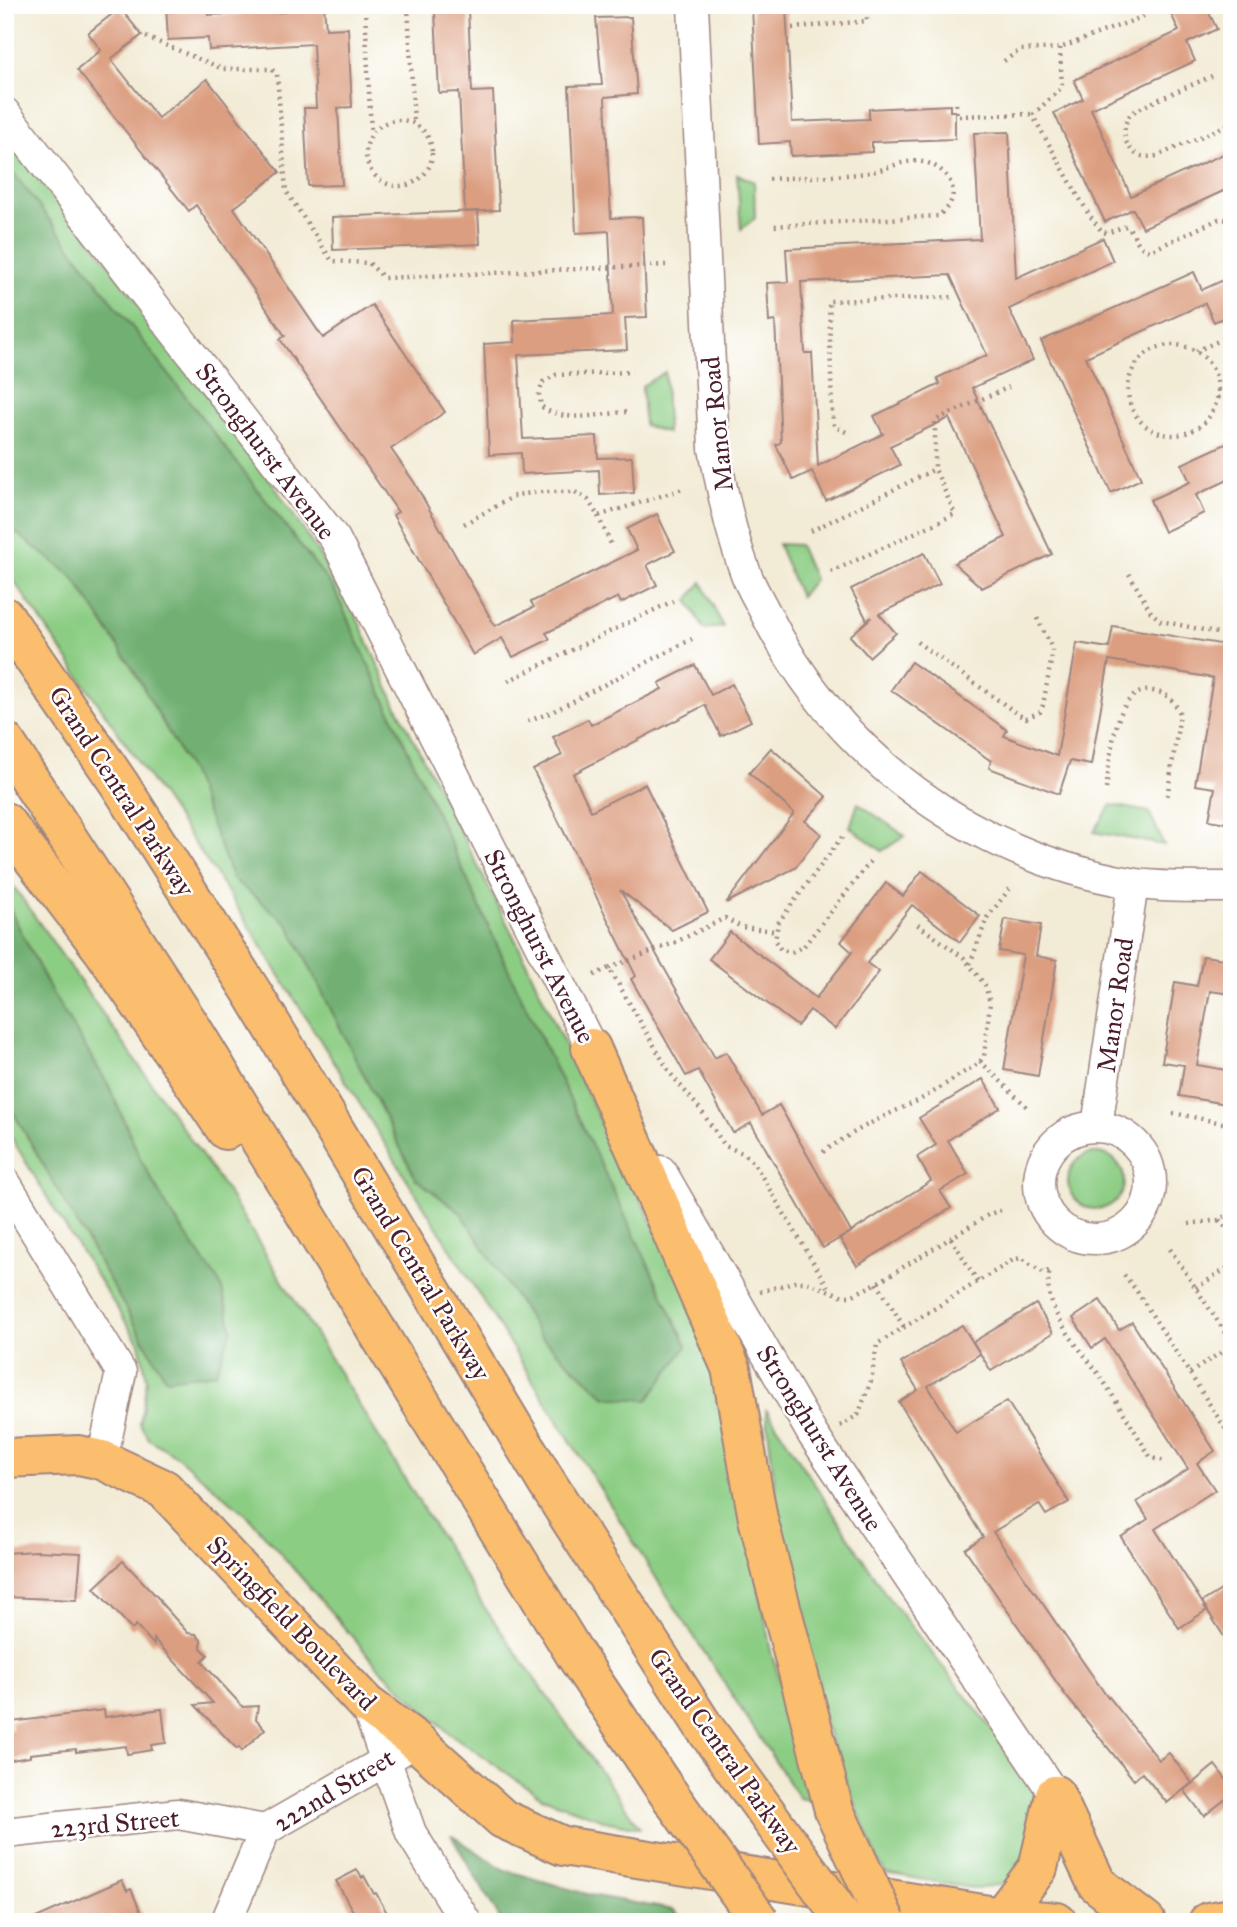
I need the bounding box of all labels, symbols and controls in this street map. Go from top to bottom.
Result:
street label: Manor Road [694,355,740,493]
street label: Stronghurst Avenue [189,356,343,546]
street label: Grand Central Parkway [42,680,202,903]
street label: Stronghurst Avenue [477,844,603,1049]
street label: Manor Road [1090,936,1140,1074]
street label: Grand Central Parkway [344,1160,498,1387]
street label: Stronghurst Avenue [750,1339,890,1537]
street label: Springfield Boulevard [200,1529,384,1717]
street label: Grand Central Parkway [642,1642,809,1861]
street label: 222nd Street [268,1741,400,1839]
street label: 223rd Street [49,1801,181,1845]

